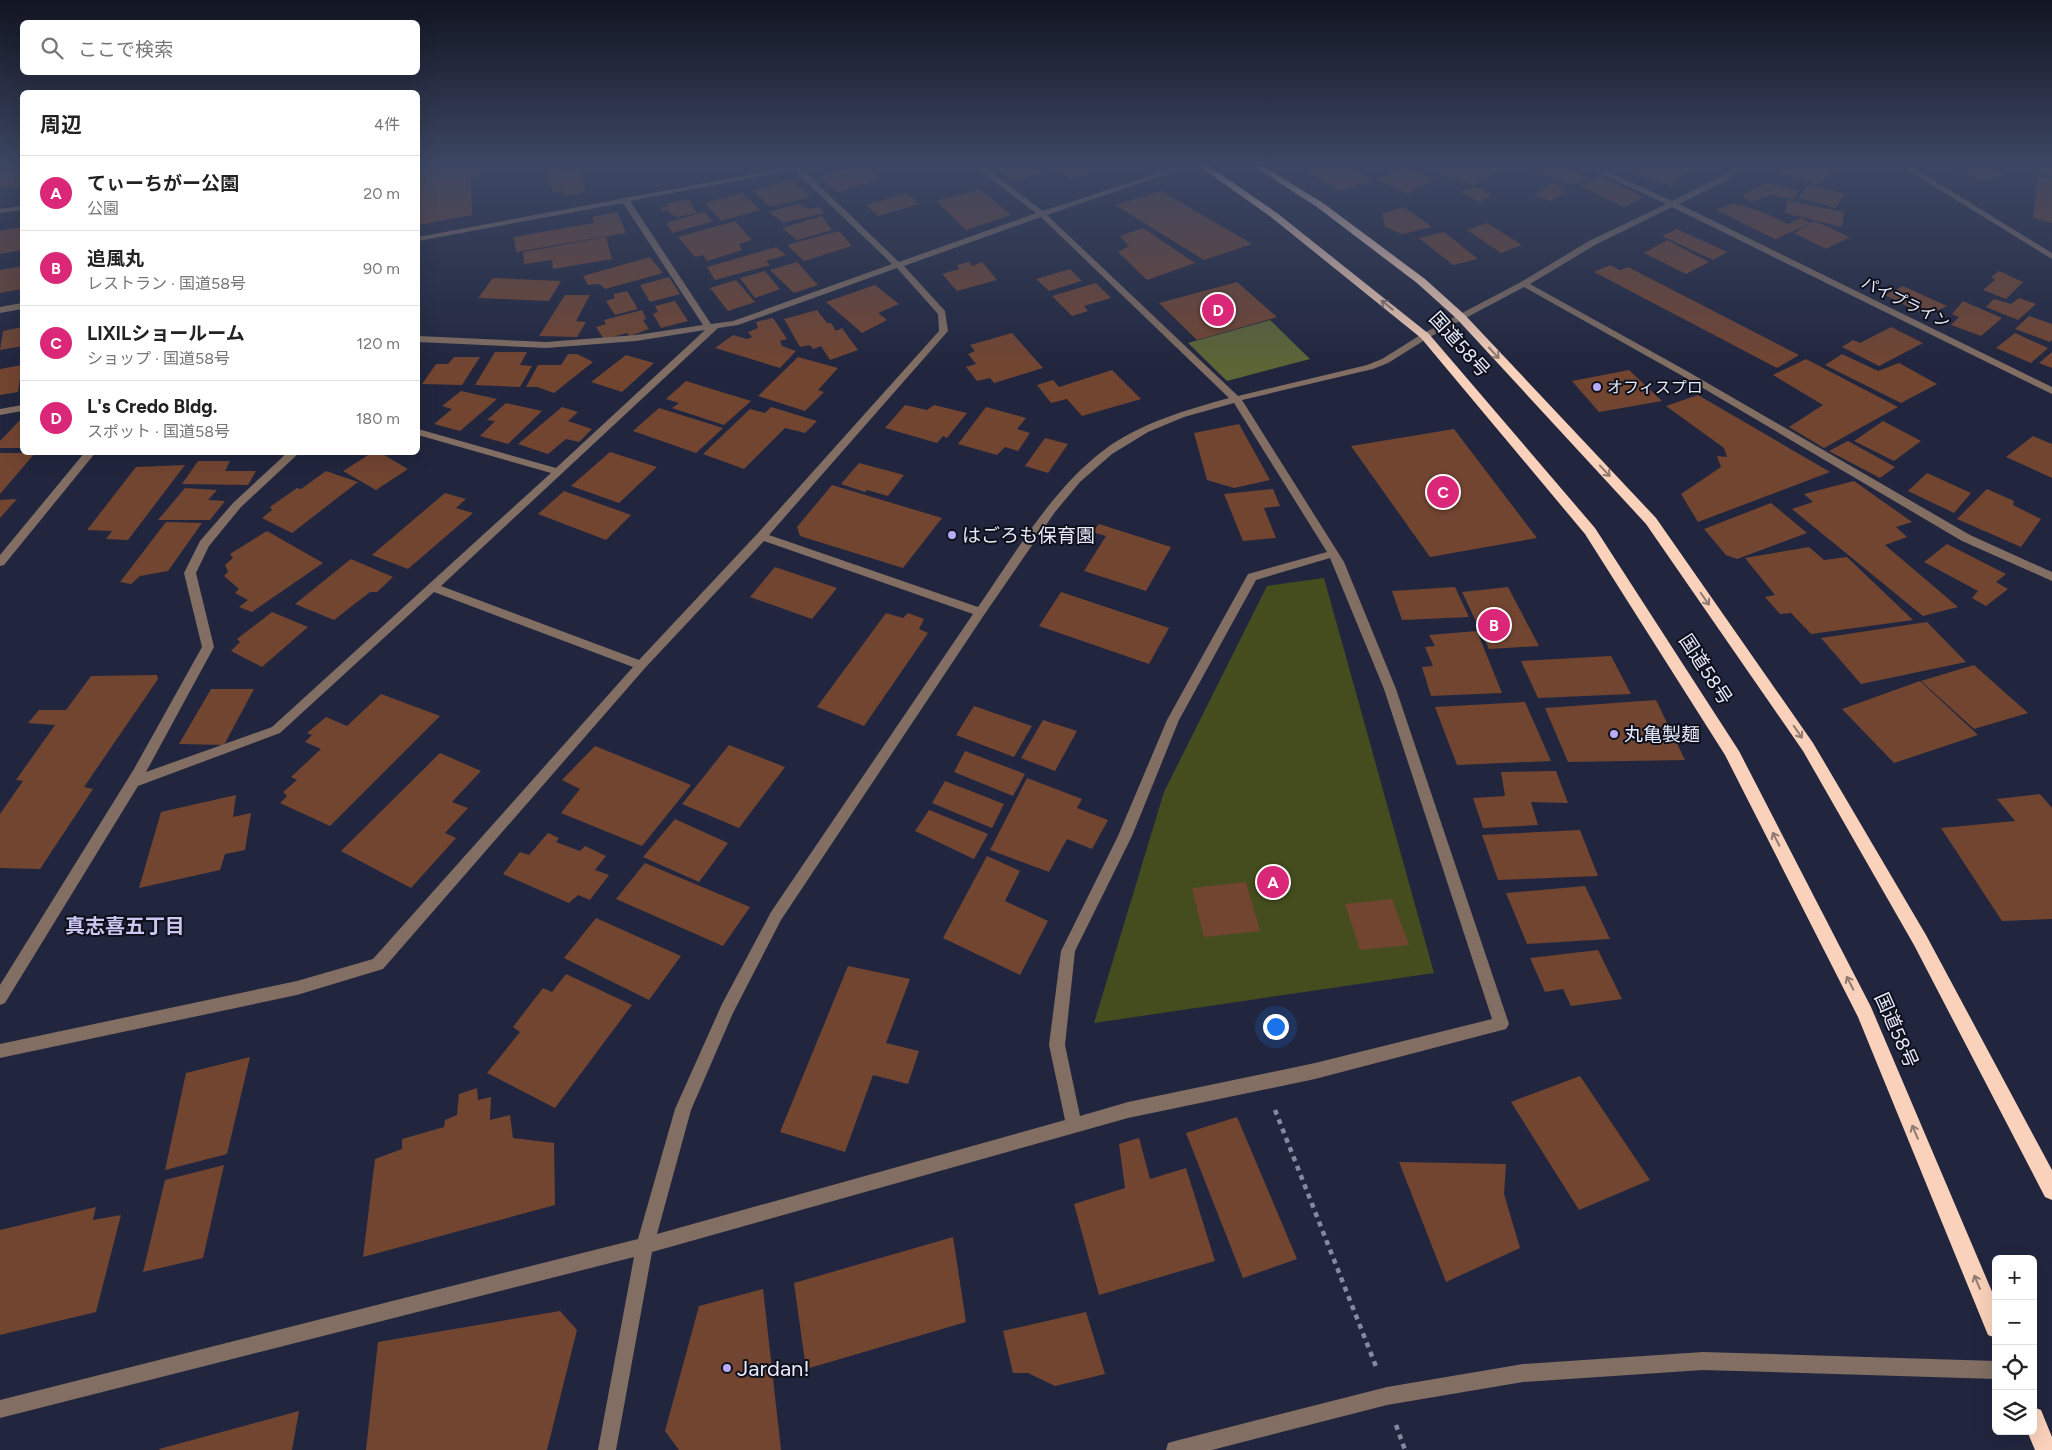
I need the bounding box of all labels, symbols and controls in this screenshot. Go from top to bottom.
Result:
search box [20,20,420,75]
icon: search [38,34,66,62]
text: ここで検索 [78,38,173,61]
text: 周辺 [40,112,82,137]
text: 4件 [374,115,400,134]
text: てぃーちがー公園 [87,172,239,195]
text: A [50,184,62,203]
text: 20 m [363,184,400,203]
text: 公園 [87,199,119,218]
text: 追風丸 [87,247,144,270]
text: B [51,259,61,278]
text: 90 m [363,259,400,278]
street label: パイプライン [1858,273,1953,332]
text: レストラン · 国道58号 [87,274,246,293]
pin: D [1202,291,1234,329]
one-way arrow [1381,300,1394,311]
street label: 国道58号 [1424,307,1495,382]
text: LIXILショールーム [87,322,245,345]
text: C [50,334,62,353]
text: 120 m [357,334,400,353]
one-way arrow [1488,346,1500,359]
text: ショップ · 国道58号 [87,349,230,368]
place label: オフィスプロ [1607,378,1703,397]
marker: オフィスプロ [1591,381,1603,393]
text: L's Credo Bldg. [87,395,217,418]
text: D [50,409,62,428]
text: 180 m [356,409,400,428]
text: スポット · 国道58号 [87,422,230,441]
one-way arrow [1599,465,1611,478]
pin: C [1427,473,1459,511]
place label: はごろも保育園 [962,524,1095,547]
marker: はごろも保育園 [946,529,958,541]
one-way arrow [1700,592,1710,606]
pin: B [1478,606,1510,644]
street label: 国道58号 [1674,630,1737,709]
place label: 丸亀製麺 [1624,723,1700,746]
one-way arrow [1793,725,1803,739]
marker: 丸亀製麺 [1608,728,1620,740]
one-way arrow [1771,832,1780,847]
pin: A [1257,863,1289,901]
district label: 真志喜五丁目 [65,914,185,938]
one-way arrow [1845,976,1855,991]
street label: 国道58号 [1870,989,1923,1071]
your location [1263,1014,1289,1040]
one-way arrow [1909,1125,1919,1140]
map controls [1992,1255,2037,1435]
button: + [1992,1255,2037,1300]
one-way arrow [1972,1275,1981,1290]
button: − [1992,1300,2037,1345]
button: locate [1992,1345,2037,1390]
place label: Jardan! [737,1355,810,1382]
marker: Jardan! [721,1362,733,1374]
button: layers [1992,1390,2037,1435]

